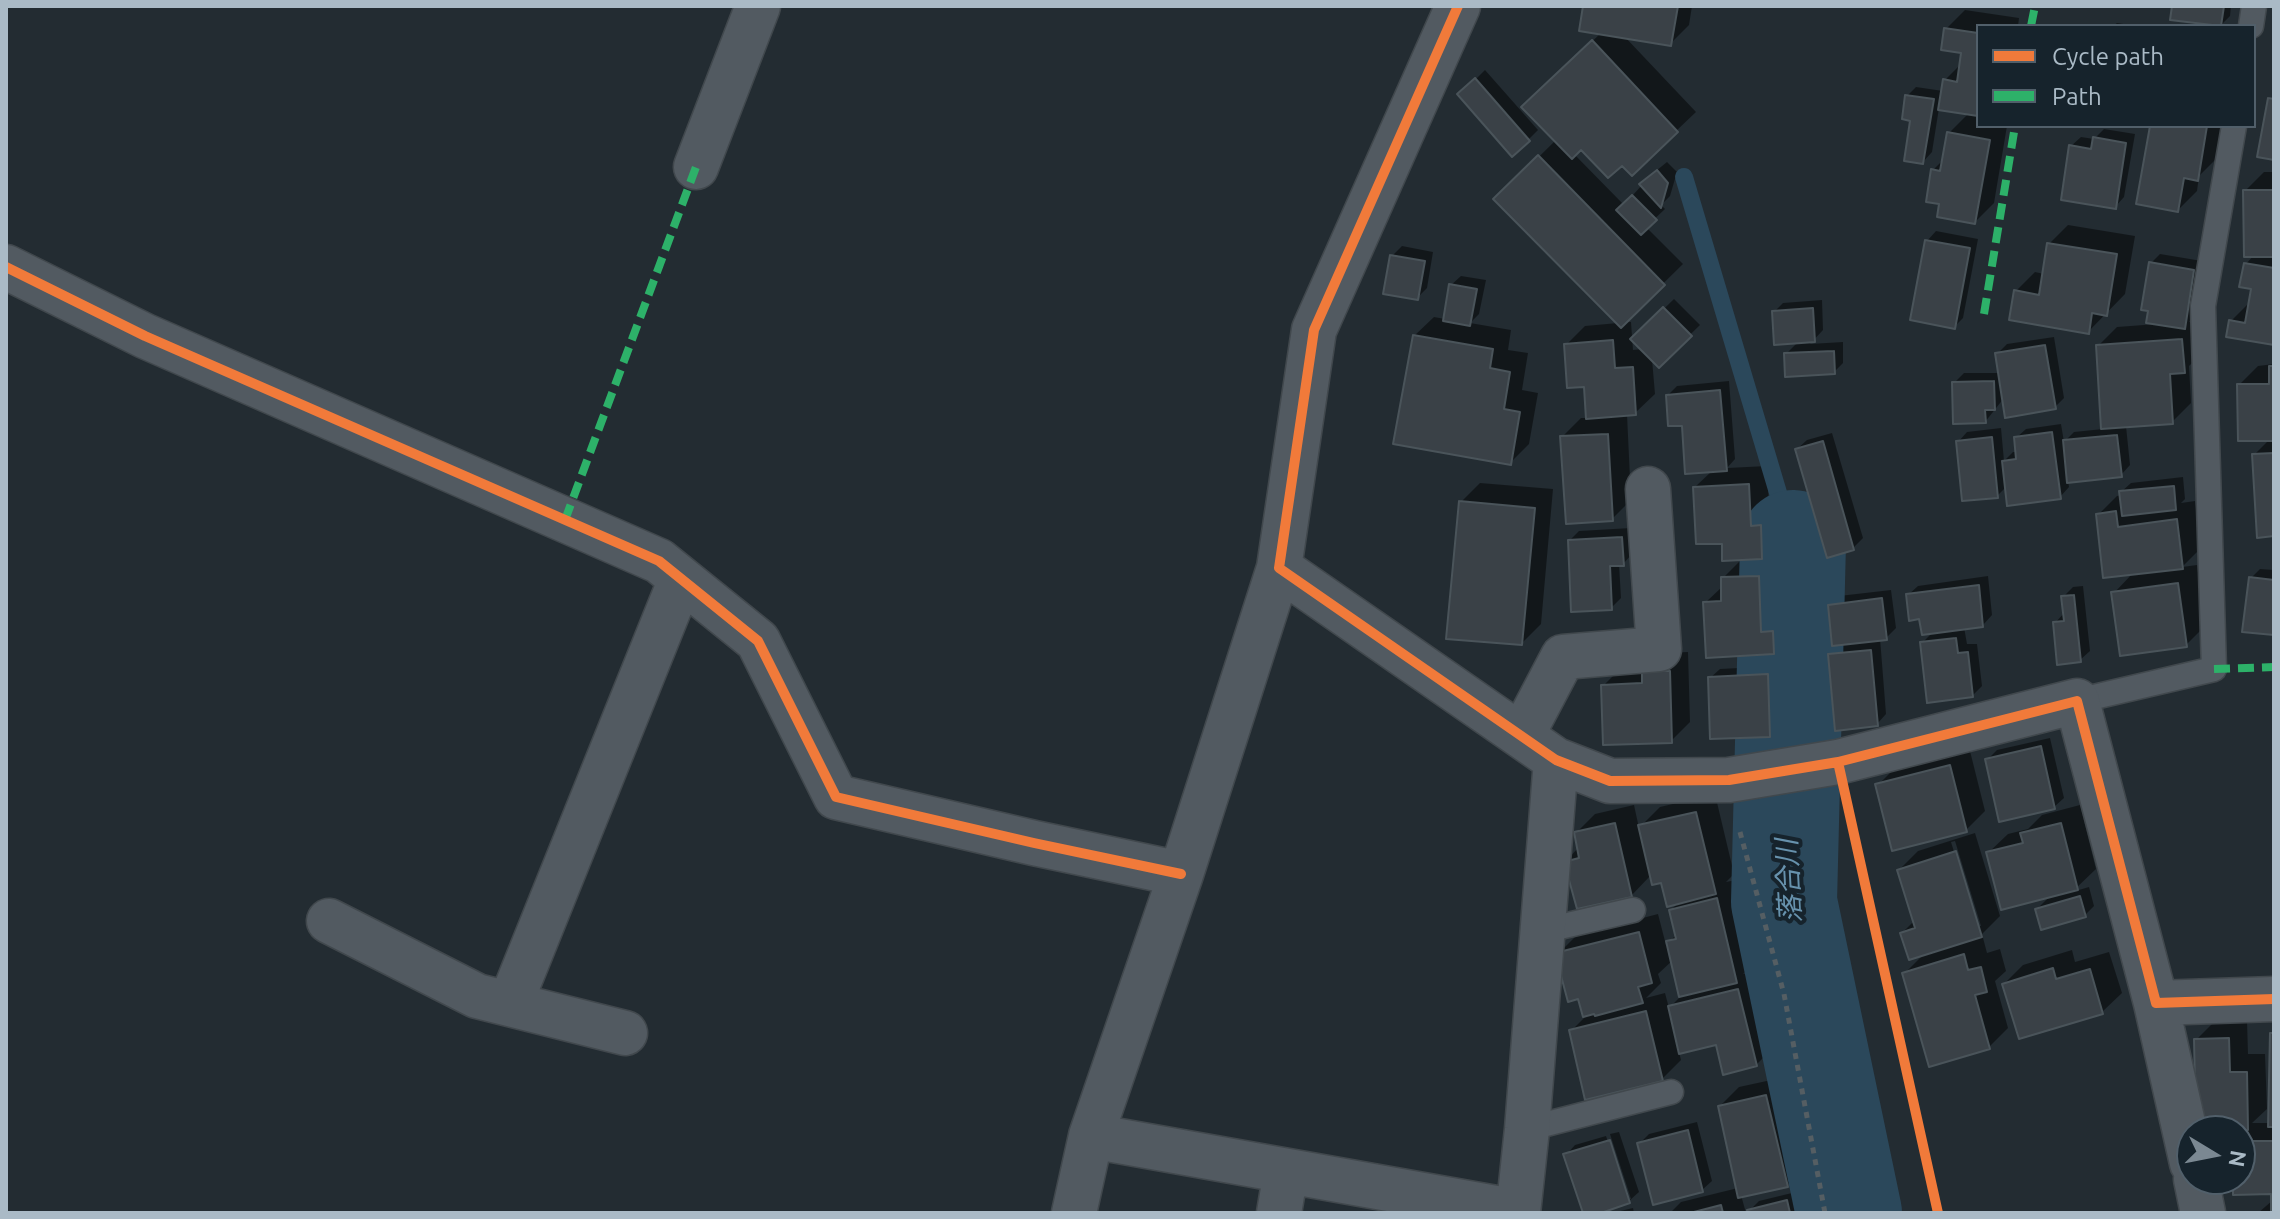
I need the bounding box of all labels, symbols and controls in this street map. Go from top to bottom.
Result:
legend [1976,24,2256,128]
text: Cycle path [2052,43,2164,70]
text: Path [2052,83,2102,110]
water label: 落合川 [1770,838,1808,924]
north arrow [2176,1115,2256,1195]
text: N [2224,1149,2252,1169]

